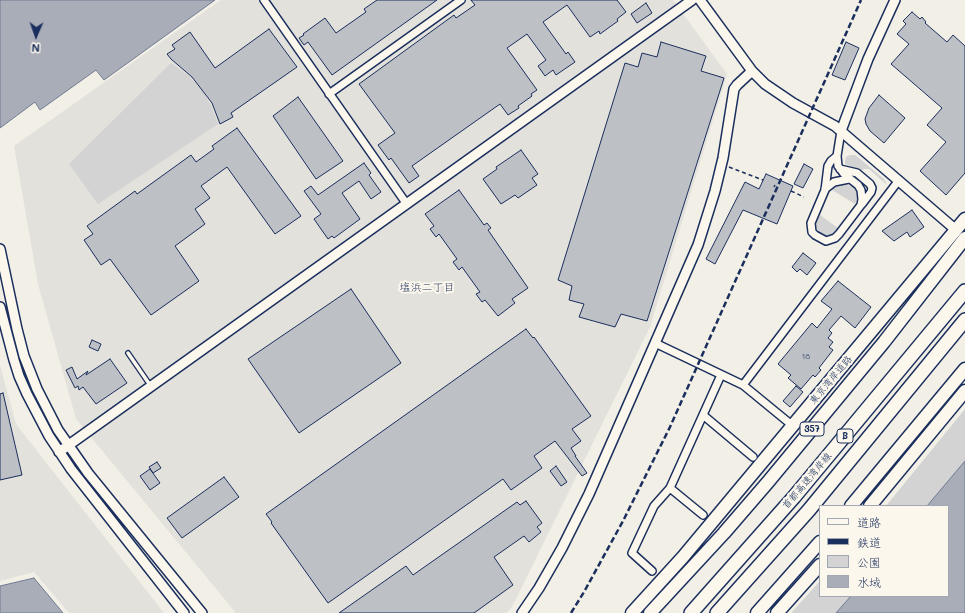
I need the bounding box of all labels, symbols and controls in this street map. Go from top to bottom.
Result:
north arrow [16,16,56,56]
text: N [31,41,40,56]
district label: 塩浜二丁目 [400,281,454,295]
house number: 18 [802,352,810,362]
street label: 東京湾岸道路 [807,353,855,407]
road number: 357 [800,422,824,436]
road number: B [837,429,853,443]
street label: 首都高速湾岸線 [780,450,834,512]
legend [819,505,949,597]
text: 道路 [857,514,881,530]
text: 鉄道 [857,534,881,550]
text: 公園 [857,554,881,570]
text: 水域 [857,574,881,590]

